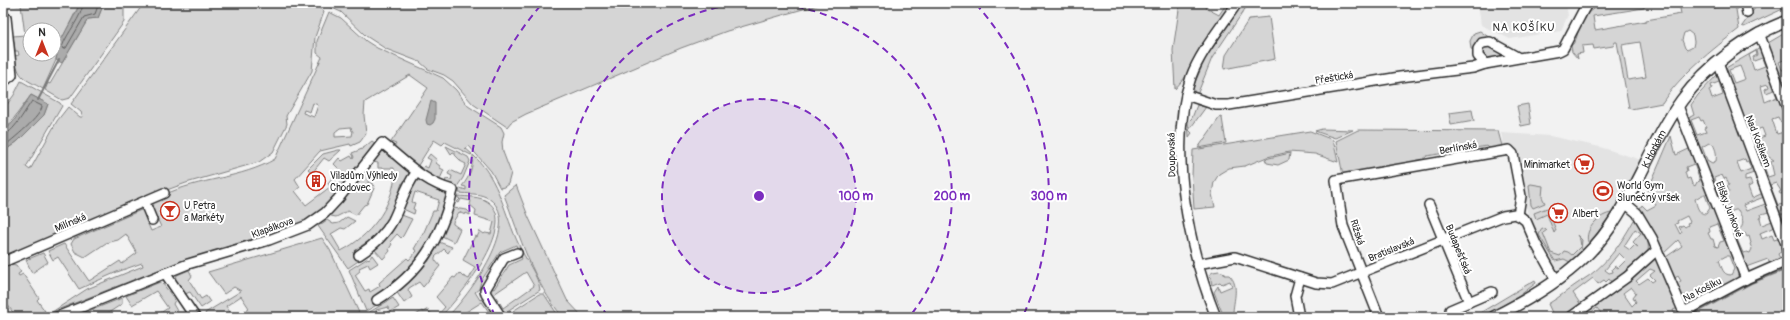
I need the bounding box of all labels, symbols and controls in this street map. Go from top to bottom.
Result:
district label: NA KOŠÍKU [1492,20,1556,34]
north arrow [22,22,62,62]
text: N [38,26,46,39]
street label: Přeštická [1314,69,1354,87]
street label: Nad Košíkem [1743,114,1774,169]
street label: K Horkám [1639,128,1669,170]
street label: Doupovská [1166,132,1178,177]
street label: Berlínská [1438,139,1478,157]
supermarket icon: Minimarket [1573,153,1595,175]
place label: Minimarket [1524,159,1571,171]
building icon: Viladům Výhledy Chodovec [305,170,327,192]
place label: Viladům Výhledy Chodovec [330,170,398,194]
sports icon: World Gym Slunečný vršek [1592,180,1614,202]
place label: World Gym Slunečný vršek [1617,180,1681,204]
street label: Elišky Junkové [1713,180,1745,239]
centre of rings [752,189,766,203]
text: 100 m [839,189,874,204]
text: 200 m [934,189,971,204]
text: 300 m [1031,189,1068,204]
bar icon: U Petra a Markéty [159,200,181,222]
place label: U Petra a Markéty [184,200,225,224]
supermarket icon: Albert [1547,202,1569,224]
place label: Albert [1572,208,1599,220]
street label: Milínská [53,211,88,235]
street label: Klapálkova [250,215,295,241]
street label: Rižská [1347,218,1367,247]
street label: Budapešťská [1443,223,1474,276]
street label: Bratislavská [1367,235,1417,265]
street label: Na Košíku [1681,275,1724,305]

